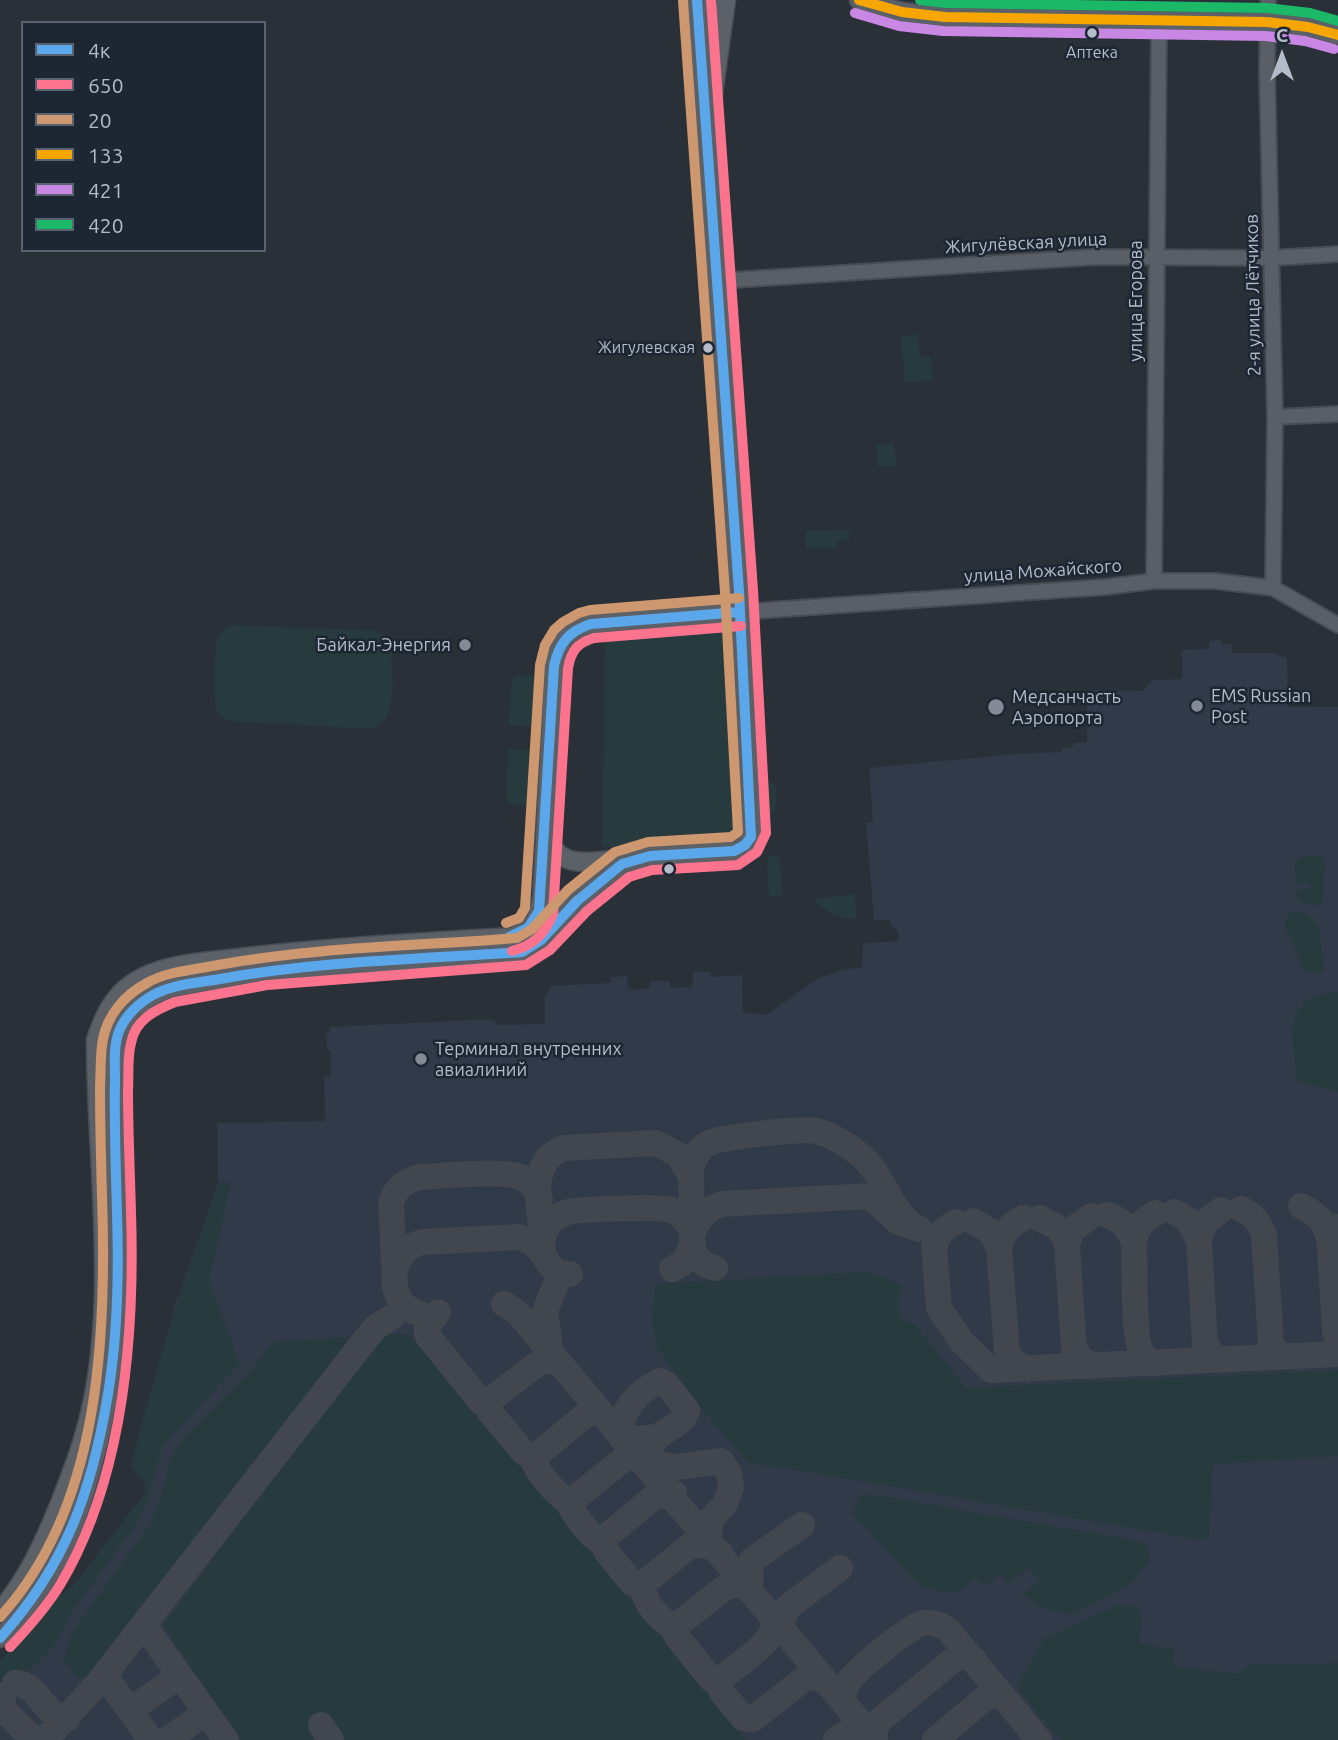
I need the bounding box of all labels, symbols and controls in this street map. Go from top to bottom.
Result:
legend [21,21,266,252]
north arrow [1247,21,1317,91]
text: С [1276,24,1288,46]
marker: Аптека [1085,26,1099,40]
text: 4к [88,38,111,62]
place label: Аптека [1066,43,1118,63]
text: 650 [88,73,124,97]
text: 20 [88,108,112,132]
text: 133 [88,143,124,167]
text: 421 [88,178,124,202]
text: 420 [88,213,124,237]
street label: 2-я улица Лётчиков [1241,214,1265,376]
street label: Жигулёвская улица [944,228,1108,258]
street label: улица Егорова [1125,240,1147,362]
place label: Жигулевская [598,338,695,358]
marker: Жигулевская [701,341,715,355]
street label: улица Можайского [963,555,1123,587]
place label: Байкал-Энергия [316,634,451,656]
marker: Байкал-Энергия [457,637,473,653]
place label: EMS Russian Рost [1211,685,1311,728]
place label: Медсанчасть Аэропорта [1012,686,1121,728]
marker: Медсанчасть Аэропорта [986,697,1006,717]
marker: EMS Russian Рost [1189,698,1205,714]
unlabelled marker [662,862,676,876]
place label: Терминал внутренних авиалиний [435,1038,622,1080]
marker: Терминал внутренних авиалиний [413,1051,429,1067]

